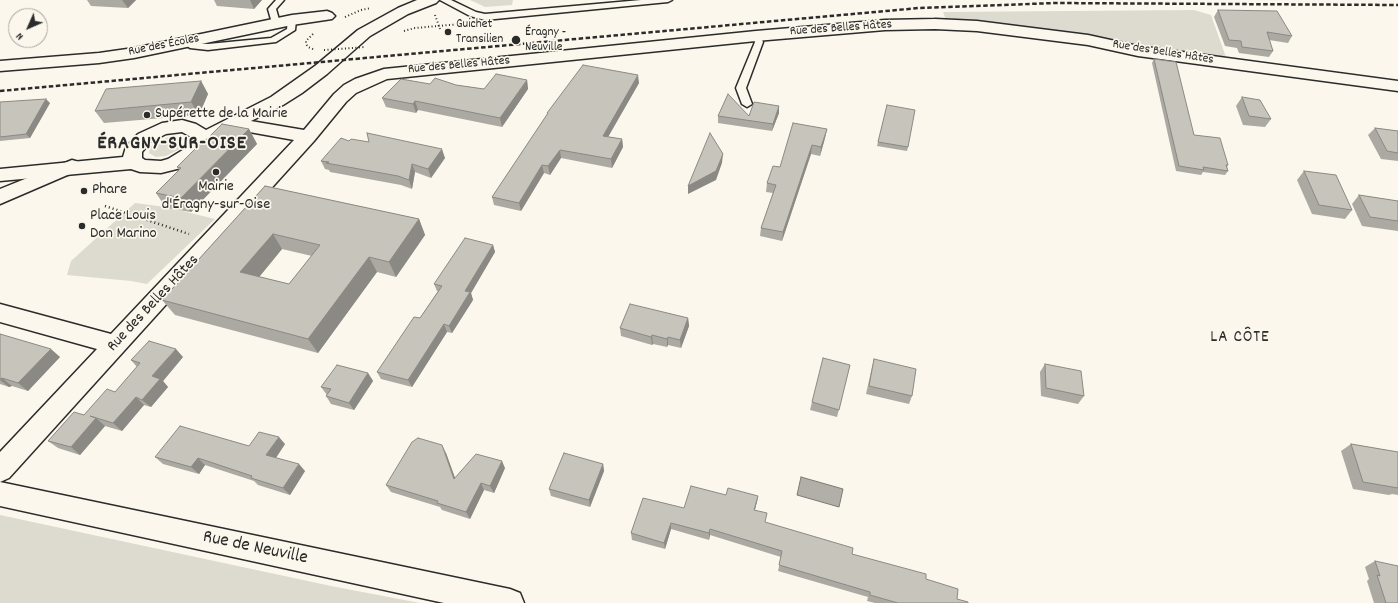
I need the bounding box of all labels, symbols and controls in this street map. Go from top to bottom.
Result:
north arrow [8,8,48,48]
place label: Guichet Transilien [456,17,503,48]
street label: Rue des Belles Hâtes [789,18,893,40]
place label: Éragny - Neuville [525,25,566,56]
marker: Guichet Transilien [443,27,453,37]
text: N [13,28,28,43]
street label: Rue des Écoles [127,31,201,61]
marker: Éragny - Neuville [510,34,522,46]
street label: Rue des Belles Hâtes [1111,37,1215,69]
street label: Rue des Belles Hâtes [407,54,511,78]
place label: Supérette de la Mairie [155,105,288,125]
marker: Supérette de la Mairie [142,110,152,120]
district label: ÉRAGNY-SUR-OISE [97,133,247,157]
marker: Mairie d'Éragny-sur-Oise [211,167,221,177]
place label: Mairie d'Éragny-sur-Oise [162,178,270,216]
place label: Phare [92,181,127,201]
marker: Phare [79,186,89,196]
place label: Place Louis Don Marino [90,207,157,245]
marker: Place Louis Don Marino [77,221,87,231]
street label: Rue des Belles Hâtes [104,251,204,357]
district label: LA CÔTE [1210,329,1270,349]
street label: Rue de Neuville [201,527,309,571]

